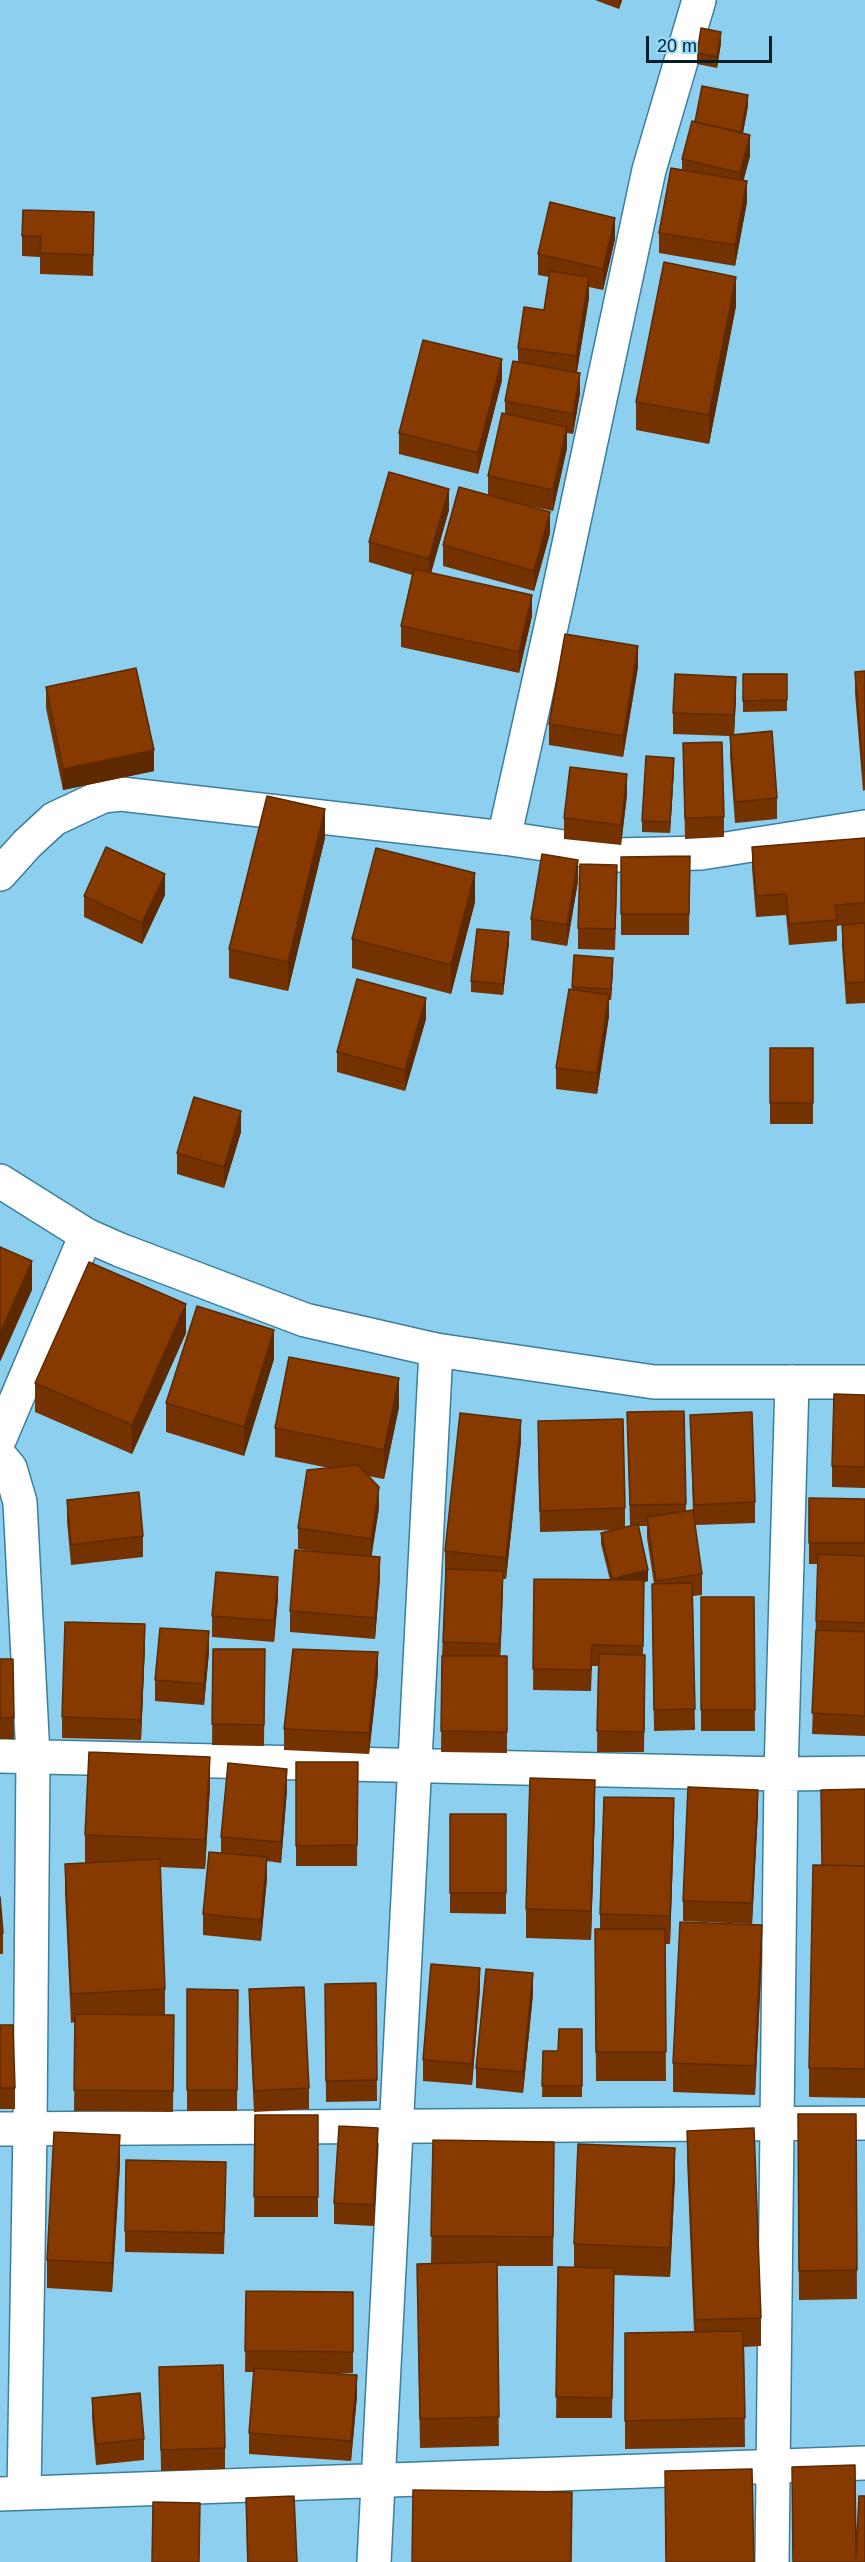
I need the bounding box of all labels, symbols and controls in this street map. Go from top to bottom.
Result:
scale bar [649,24,775,62]
text: 20 m [657,36,697,56]

